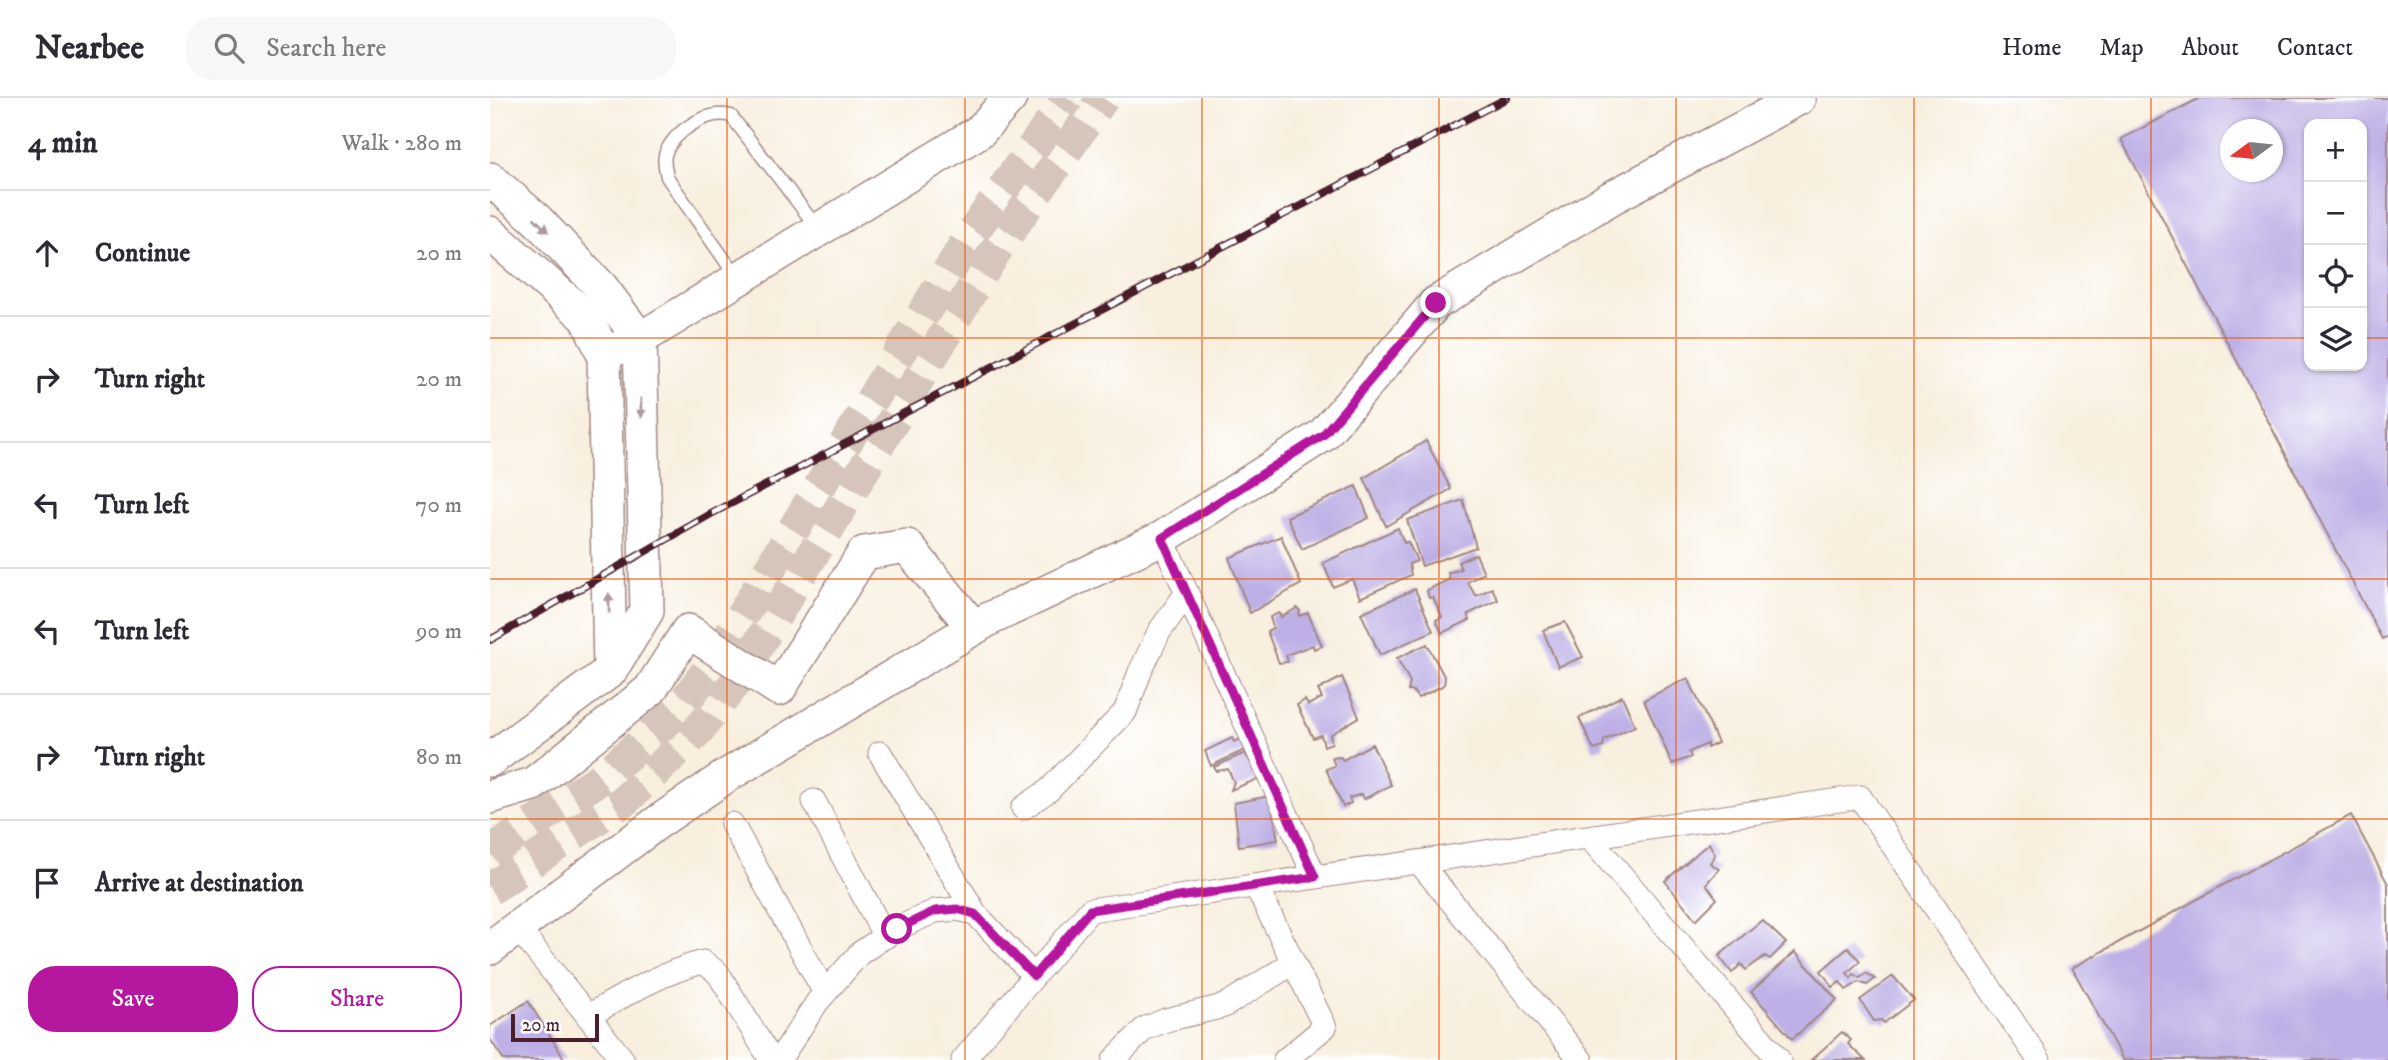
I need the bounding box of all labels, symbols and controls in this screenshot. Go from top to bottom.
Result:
search box [186,17,676,80]
text: Nearbee [35,28,144,69]
icon: search [210,29,248,67]
text: Search here [266,32,386,65]
text: Home [2002,33,2061,63]
text: Map [2099,33,2144,63]
text: About [2182,33,2239,63]
text: Contact [2277,33,2353,63]
north arrow [2220,119,2283,182]
map controls [2304,119,2367,371]
button: + [2304,119,2367,182]
text: 4 min [28,125,98,162]
text: Walk · 280 m [341,129,462,158]
button: − [2304,182,2367,245]
one-way arrow [532,216,548,233]
icon: ahead [28,234,66,272]
text: Continue [95,237,190,270]
text: 20 m [416,239,462,268]
button: locate [2304,245,2367,308]
route end [1420,287,1451,318]
button: layers [2304,308,2367,371]
icon: right [28,360,66,398]
text: Turn right [95,363,205,396]
text: 20 m [416,365,462,394]
one-way arrow [636,397,647,419]
icon: left [28,486,66,524]
text: Turn left [95,489,189,522]
text: 70 m [415,491,462,520]
one-way arrow [603,592,615,614]
icon: left [28,612,66,650]
text: Turn left [95,615,189,648]
text: 90 m [416,617,462,646]
icon: right [28,738,66,776]
text: Turn right [95,741,205,774]
text: 80 m [416,743,462,772]
icon: arrive [28,864,66,902]
text: Arrive at destination [95,867,304,900]
route start [881,913,912,944]
button: Save [28,966,238,1032]
button: Share [252,966,462,1032]
scale bar [511,1011,598,1043]
text: 20 m [522,1014,560,1037]

